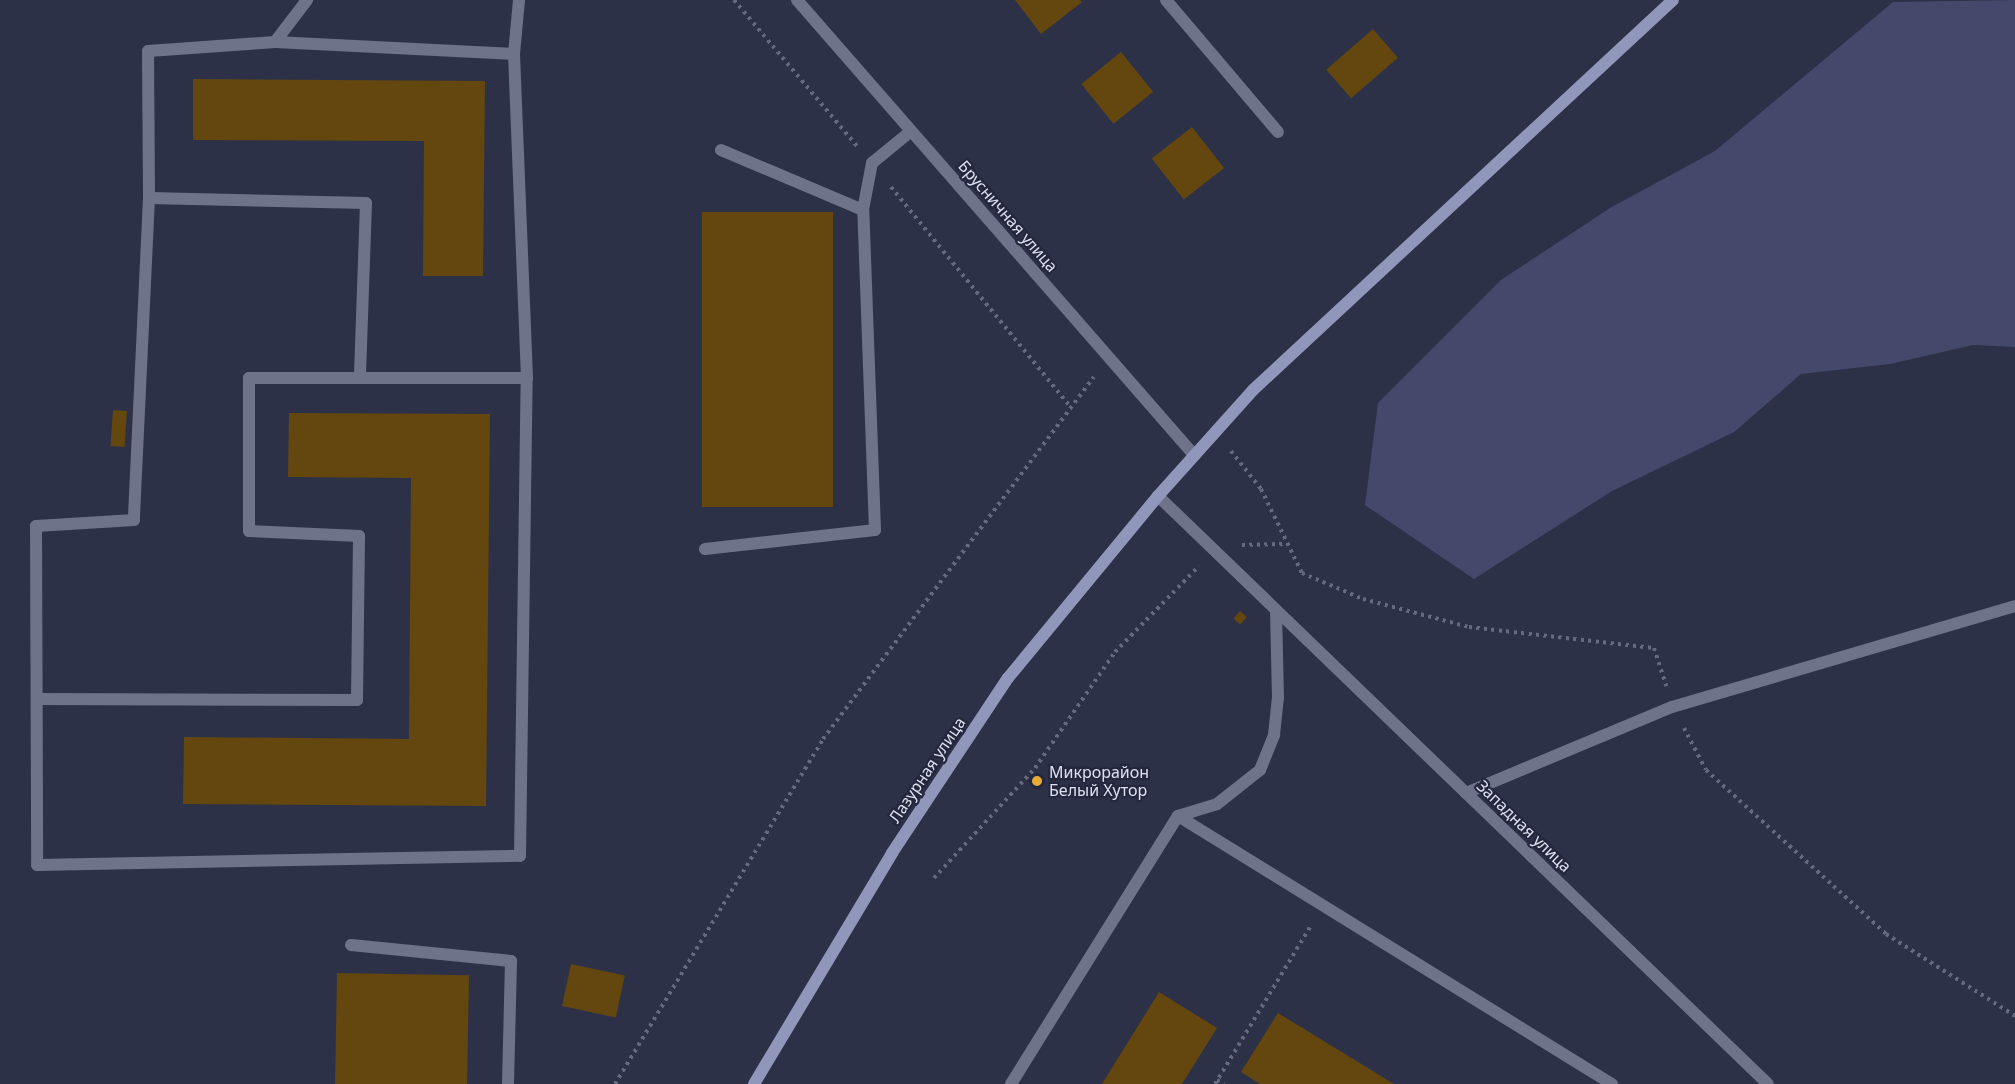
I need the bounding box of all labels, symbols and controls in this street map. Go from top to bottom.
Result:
street label: Брусничная улица [954,156,1062,276]
street label: Лазурная улица [885,714,969,826]
place label: Микрорайон Белый Хутор [1049,762,1149,800]
marker: Микрорайон Белый Хутор [1030,774,1044,788]
street label: Западная улица [1473,776,1575,876]

